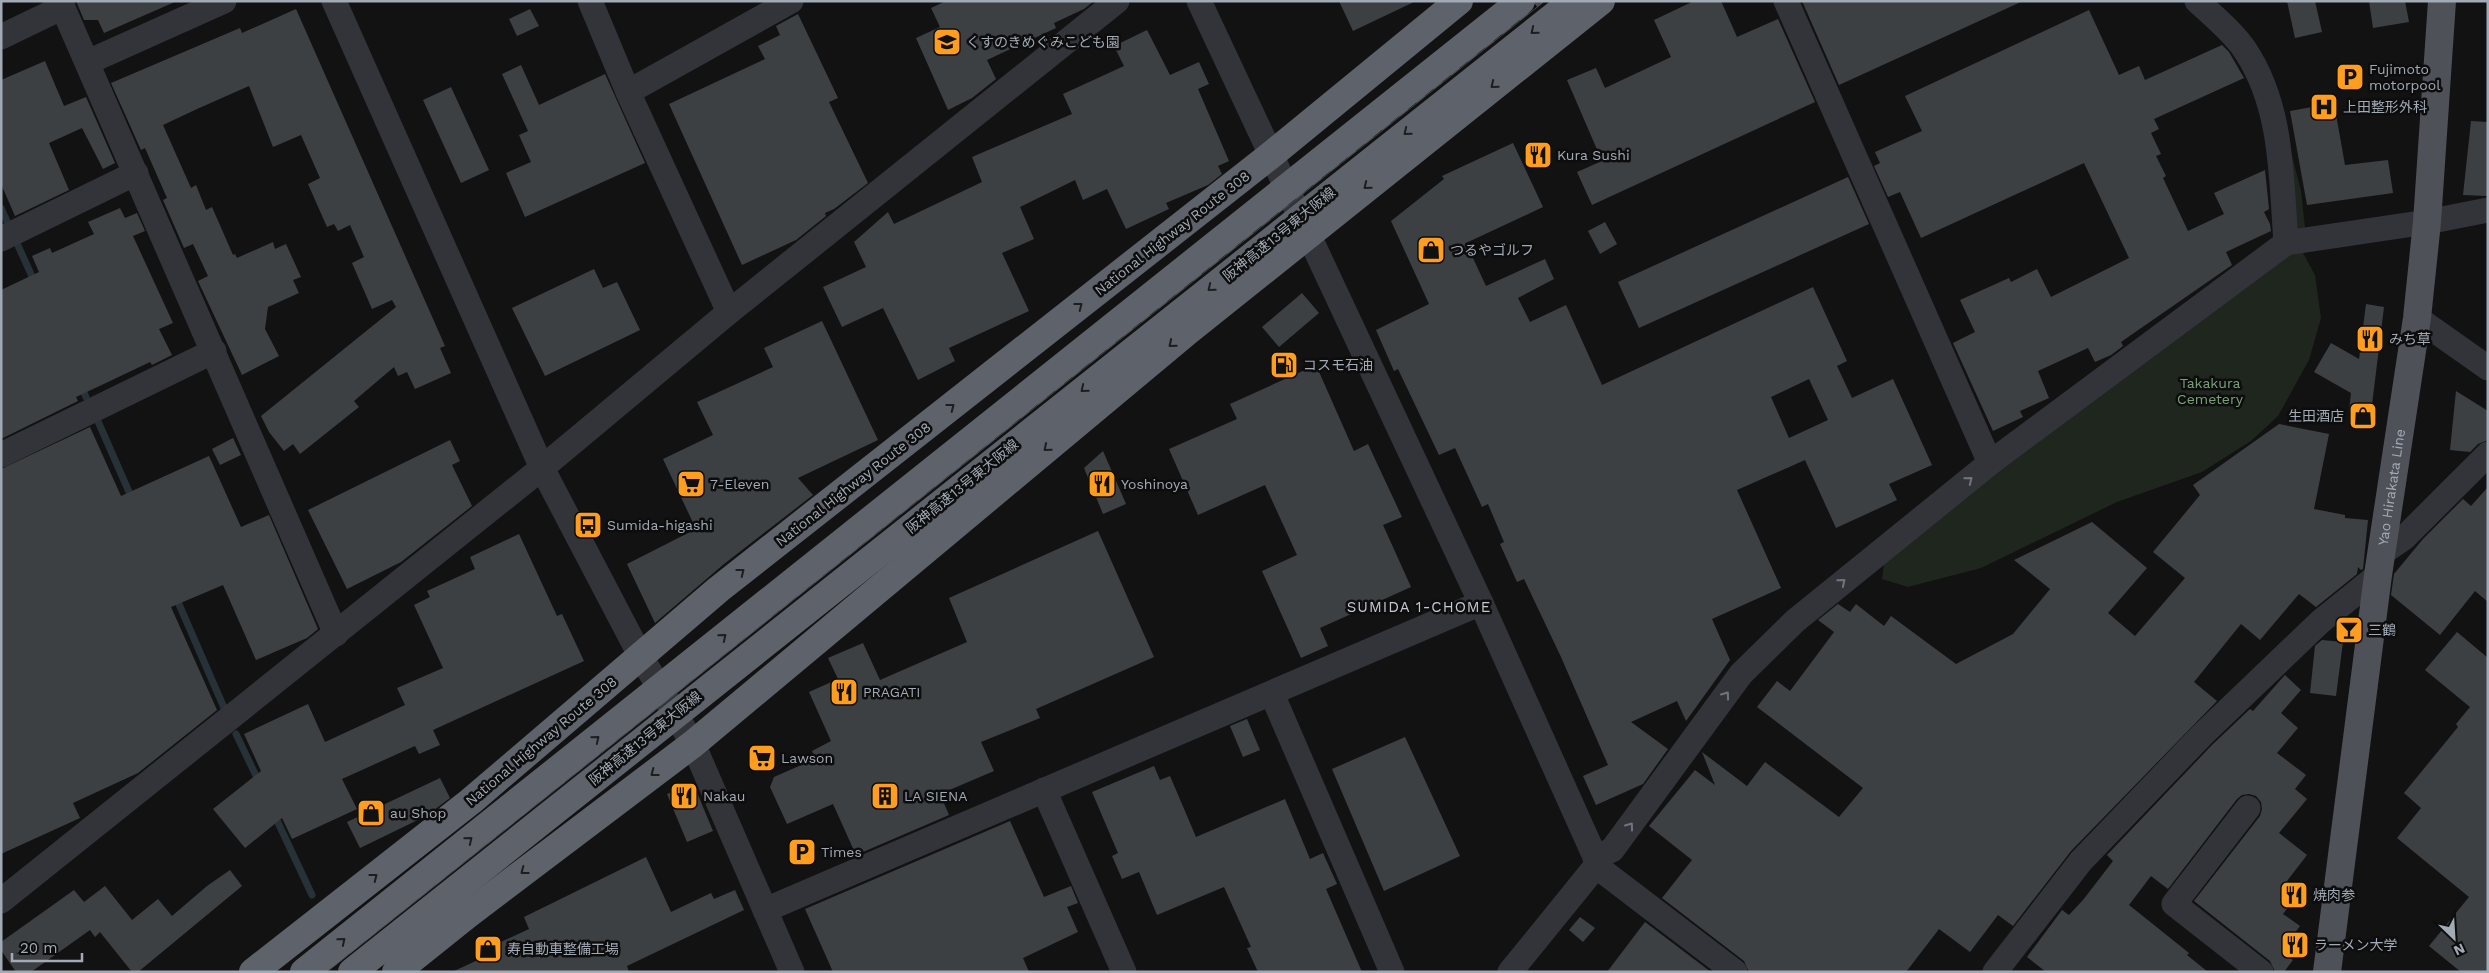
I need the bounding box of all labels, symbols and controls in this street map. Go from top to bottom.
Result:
one-way arrow [1531,25,1540,33]
school or university icon: くすのきめぐみこども園 [932,27,962,57]
place label: くすのきめぐみこども園 [966,34,1120,50]
place label: Fujimoto motorpool [2369,61,2441,93]
parking icon: Fujimoto motorpool [2335,62,2365,92]
one-way arrow [1490,80,1499,89]
hospital icon: 上田整形外科 [2309,92,2339,122]
place label: 上田整形外科 [2343,99,2427,115]
one-way arrow [1404,126,1413,134]
restaurant icon: Kura Sushi [1523,140,1553,170]
place label: Kura Sushi [1557,147,1630,163]
street label: National Highway Route 308 [1091,168,1253,298]
one-way arrow [1363,181,1372,190]
street label: 阪神高速13号東大阪線 [1220,184,1338,284]
shop icon: つるやゴルフ [1416,235,1446,265]
place label: つるやゴルフ [1450,242,1534,258]
one-way arrow [1208,282,1217,290]
one-way arrow [1073,304,1082,312]
restaurant icon: みち草 [2355,324,2385,354]
place label: みち草 [2389,331,2431,347]
one-way arrow [1169,338,1178,346]
fuel station icon: コスモ石油 [1269,350,1299,380]
place label: コスモ石油 [1303,357,1373,373]
park label: Takakura Cemetery [2177,375,2244,407]
one-way arrow [1081,383,1090,391]
shop icon: 生田酒店 [2348,401,2378,431]
one-way arrow [945,404,954,412]
place label: 生田酒店 [2288,408,2344,424]
street label: National Highway Route 308 [772,419,934,549]
street label: Yao Hirakata Line [2375,428,2408,547]
street label: 阪神高速13号東大阪線 [903,436,1021,536]
one-way arrow [1044,442,1053,451]
supermarket icon: 7-Eleven [676,469,706,499]
restaurant icon: Yoshinoya [1087,469,1117,499]
place label: 7-Eleven [710,476,769,492]
place label: Yoshinoya [1121,476,1188,492]
one-way arrow [1963,478,1972,486]
bus stop icon: Sumida-higashi [573,510,603,540]
place label: Sumida-higashi [607,517,713,533]
one-way arrow [735,569,745,578]
one-way arrow [1836,580,1845,588]
district label: SUMIDA 1-CHOME [1347,598,1491,616]
bar icon: 三鶴 [2334,615,2364,645]
place label: 三鶴 [2368,622,2396,638]
one-way arrow [718,634,727,643]
street label: National Highway Route 308 [462,673,620,809]
restaurant icon: PRAGATI [829,677,859,707]
place label: PRAGATI [863,684,921,700]
street label: 阪神高速13号東大阪線 [586,688,704,788]
one-way arrow [1720,692,1728,701]
one-way arrow [590,736,599,744]
supermarket icon: Lawson [747,743,777,773]
place label: Lawson [781,750,833,766]
one-way arrow [651,768,660,776]
restaurant icon: Nakau [669,781,699,811]
building icon: LA SIENA [870,781,900,811]
place label: Nakau [703,788,745,804]
place label: LA SIENA [904,788,967,804]
shop icon: au Shop [356,798,386,828]
place label: au Shop [390,805,446,821]
one-way arrow [1624,822,1633,832]
one-way arrow [463,837,473,846]
parking icon: Times [787,837,817,867]
place label: Times [821,844,862,860]
one-way arrow [521,866,530,874]
one-way arrow [368,875,377,883]
restaurant icon: 焼肉参 [2279,880,2309,910]
place label: 焼肉参 [2313,887,2355,903]
north arrow [2429,913,2479,963]
scale bar [12,930,82,962]
restaurant icon: ラーメン大学 [2280,930,2310,960]
shop icon: 寿自動車整備工場 [473,934,503,964]
place label: ラーメン大学 [2314,937,2397,953]
text: 20 m [20,939,58,957]
one-way arrow [336,939,345,947]
text: N [2451,940,2468,959]
place label: 寿自動車整備工場 [507,941,619,957]

